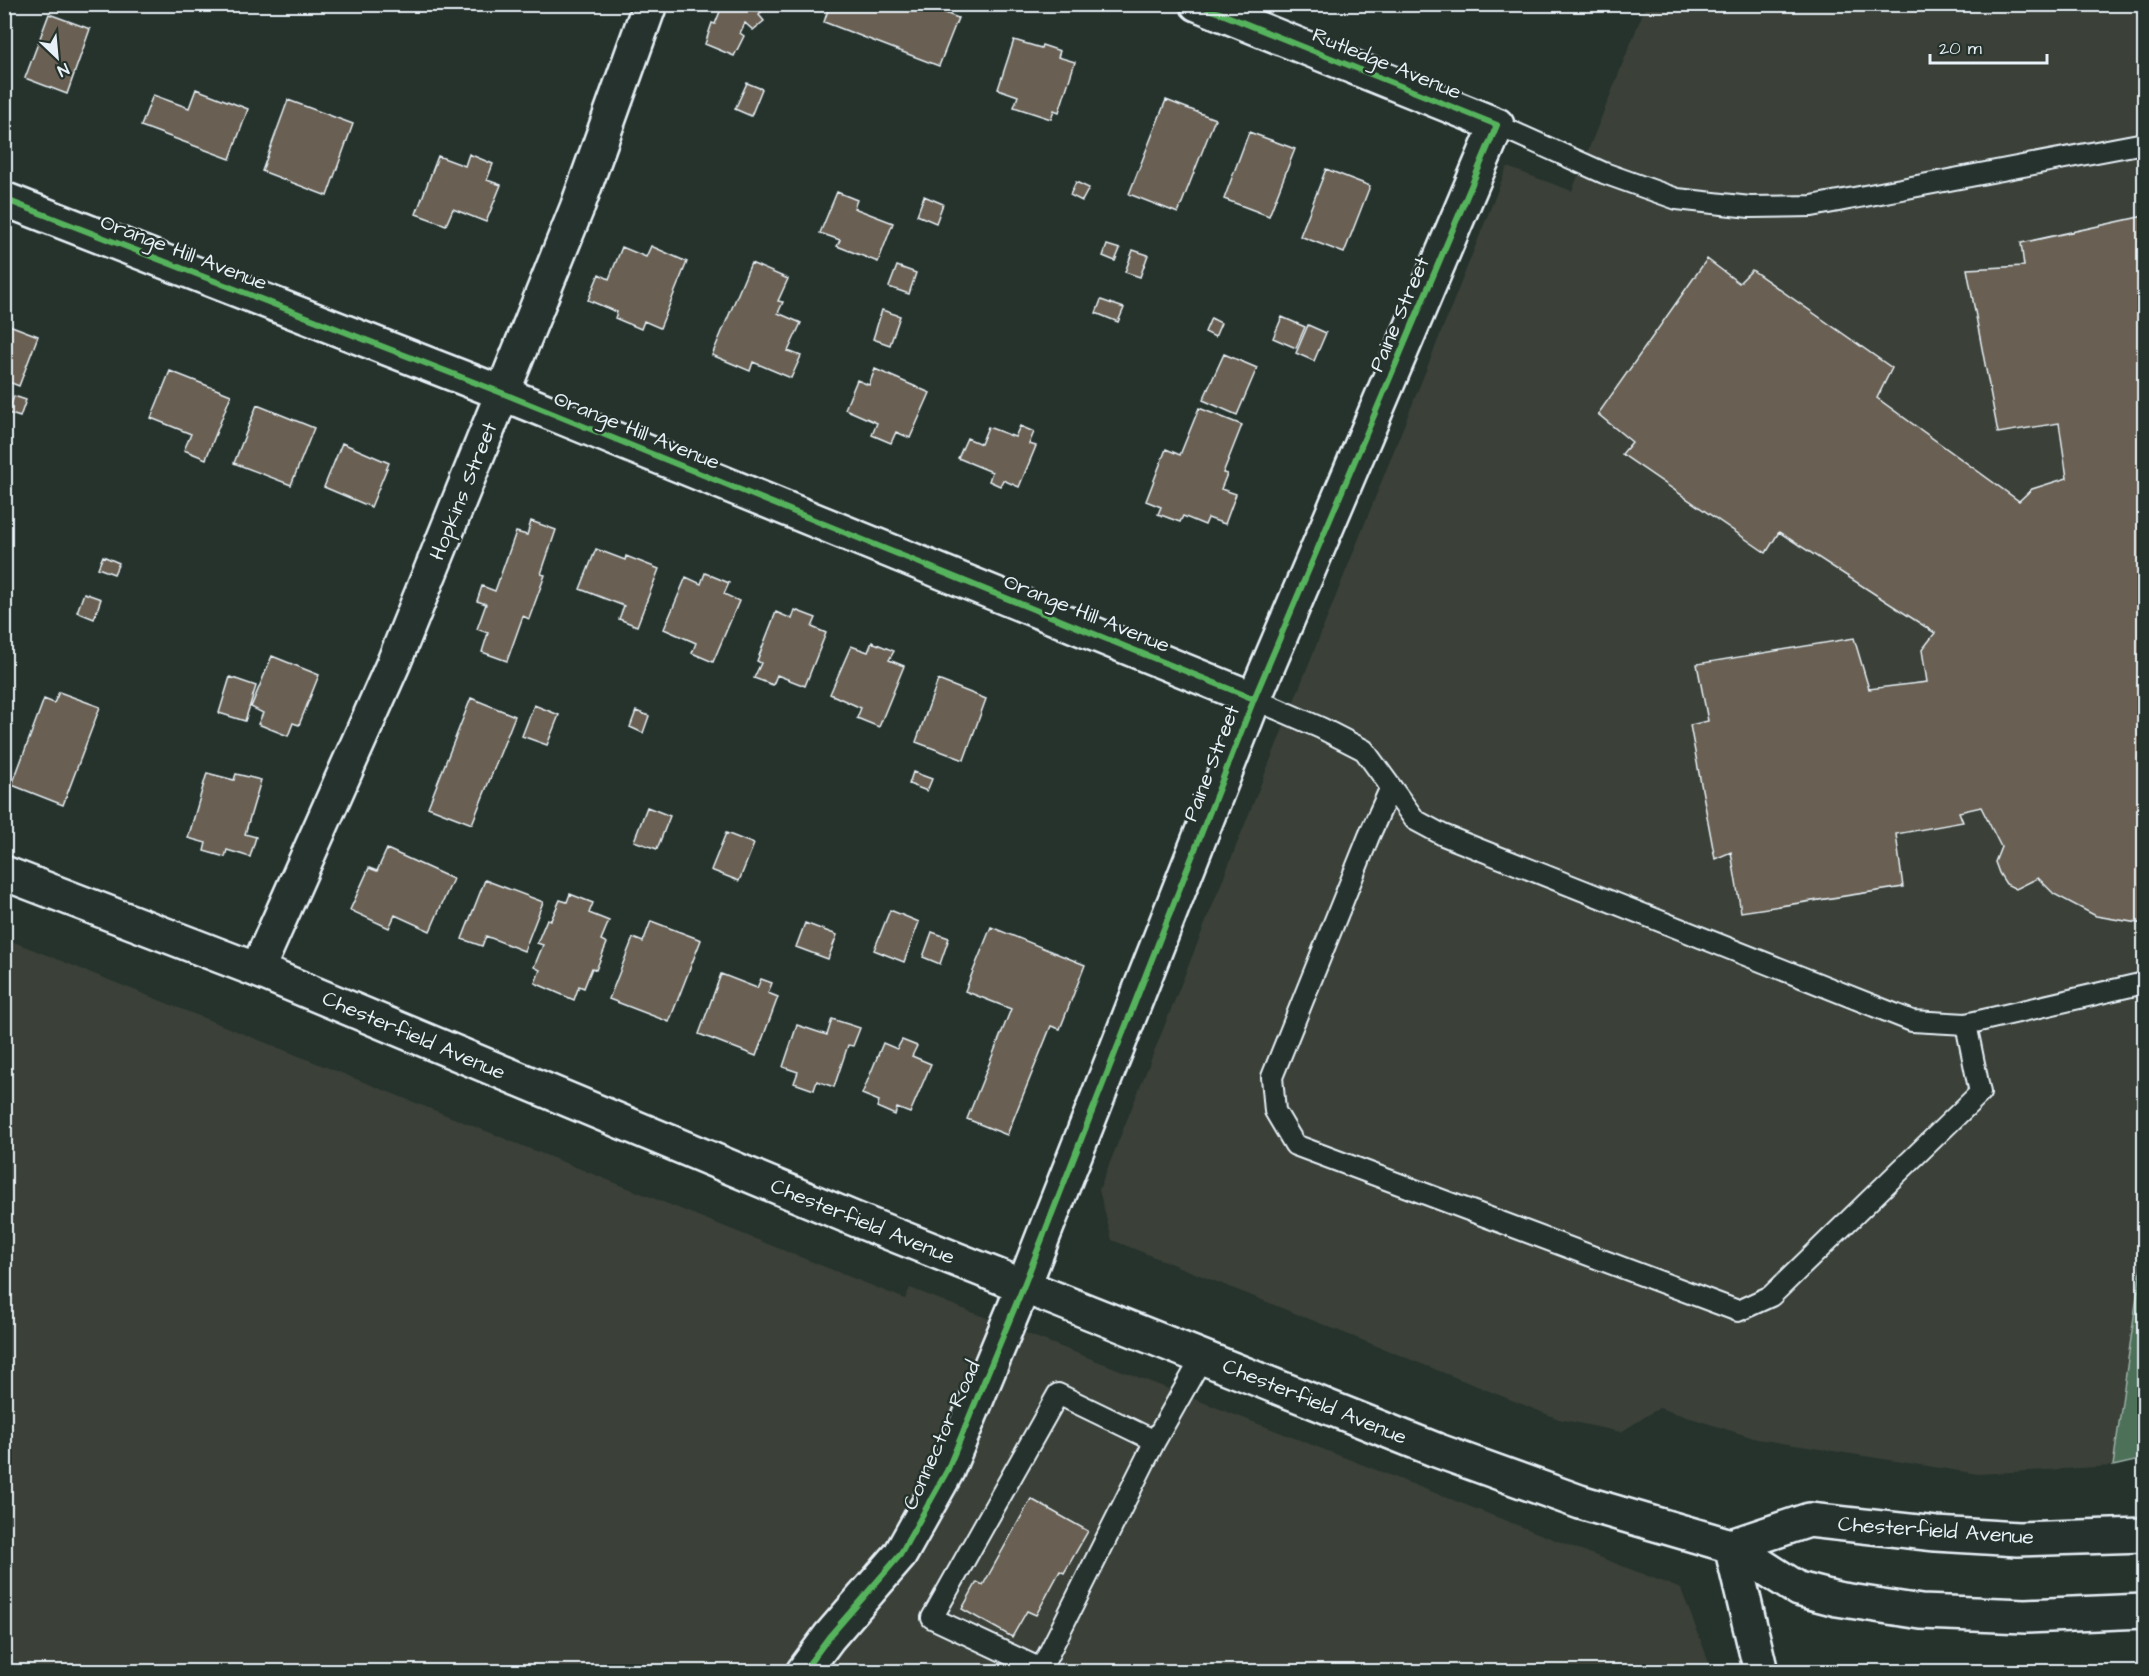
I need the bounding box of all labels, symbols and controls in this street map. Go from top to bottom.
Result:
street label: Rutledge Avenue [1307,20,1466,108]
north arrow [27,27,87,87]
scale bar [1930,27,2047,65]
text: 20 m [1939,36,1982,61]
text: N [54,57,72,82]
street label: Orange Hill Avenue [95,207,271,300]
street label: Paine Street [1362,252,1437,376]
street label: Orange Hill Avenue [549,384,724,479]
street label: Hopkins Street [423,417,505,565]
street label: Orange Hill Avenue [999,567,1174,662]
street label: Paine Street [1176,700,1247,825]
street label: Chesterfield Avenue [318,984,510,1087]
street label: Chesterfield Avenue [766,1171,959,1272]
street label: Chesterfield Avenue [1218,1351,1411,1452]
street label: Connector Road [895,1356,988,1515]
street label: Chesterfield Avenue [1837,1509,2035,1552]

